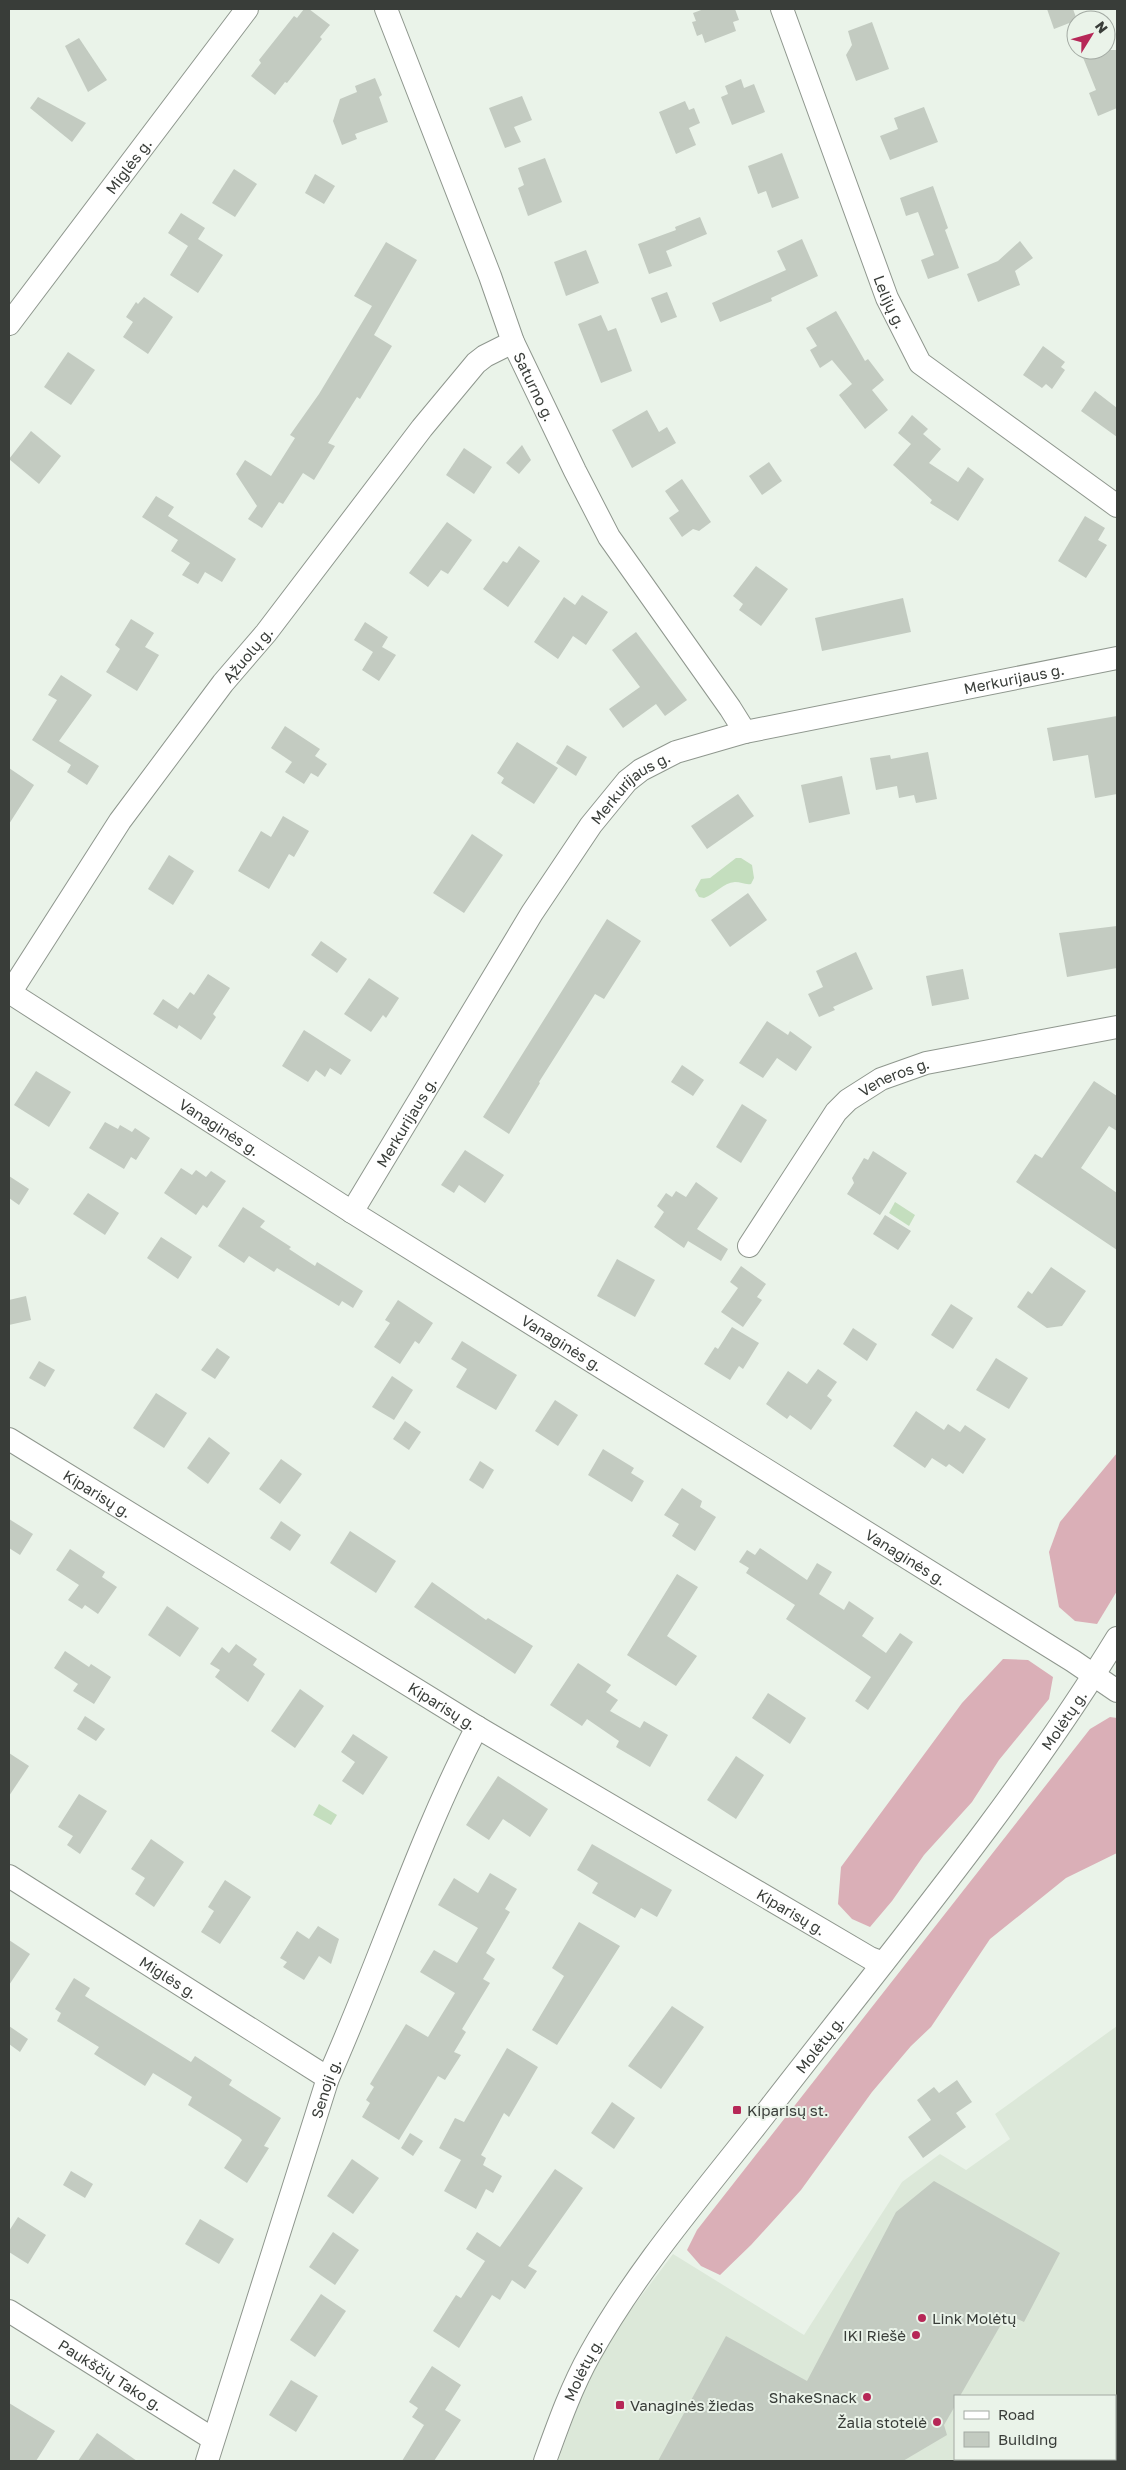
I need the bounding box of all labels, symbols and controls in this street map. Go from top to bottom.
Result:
north arrow [1066,10,1116,60]
text: N [1092,18,1112,36]
street label: Miglės g. [102,135,155,197]
street label: Lelijų g. [870,273,910,331]
street label: Saturno g. [510,349,559,424]
street label: Ąžuolų g. [219,623,276,686]
street label: Merkurijaus g. [962,660,1066,697]
street label: Merkurijaus g. [587,748,673,828]
street label: Veneros g. [855,1054,931,1100]
street label: Merkurijaus g. [372,1074,440,1170]
street label: Vanaginės g. [176,1095,263,1159]
street label: Vanaginės g. [518,1311,606,1375]
street label: Kiparisų g. [60,1466,135,1521]
street label: Vanaginės g. [862,1525,950,1589]
street label: Kiparisų g. [405,1678,480,1733]
street label: Molėtų g. [1037,1687,1090,1753]
street label: Kiparisų g. [754,1885,829,1939]
street label: Miglės g. [136,1952,201,2002]
street label: Molėtų g. [791,2012,847,2077]
street label: Senoji g. [307,2056,344,2121]
place label: Kiparisų st. [747,2101,829,2119]
marker: Kiparisų st. [731,2104,743,2116]
place label: Link Molėtų [932,2309,1016,2327]
marker: Link Molėtų [916,2312,928,2324]
place label: IKI Riešė [843,2326,906,2344]
marker: IKI Riešė [910,2329,922,2341]
street label: Paukščių Tako g. [55,2335,166,2414]
street label: Molėtų g. [560,2335,606,2404]
place label: ShakeSnack [769,2388,858,2406]
marker: ShakeSnack [861,2391,873,2403]
legend [954,2395,1116,2460]
place label: Vanaginės žiedas [630,2396,754,2414]
marker: Vanaginės žiedas [614,2399,626,2411]
text: Road [998,2405,1035,2423]
place label: Žalia stotelė [837,2413,927,2431]
marker: Žalia stotelė [931,2416,943,2428]
text: Building [998,2430,1058,2448]

